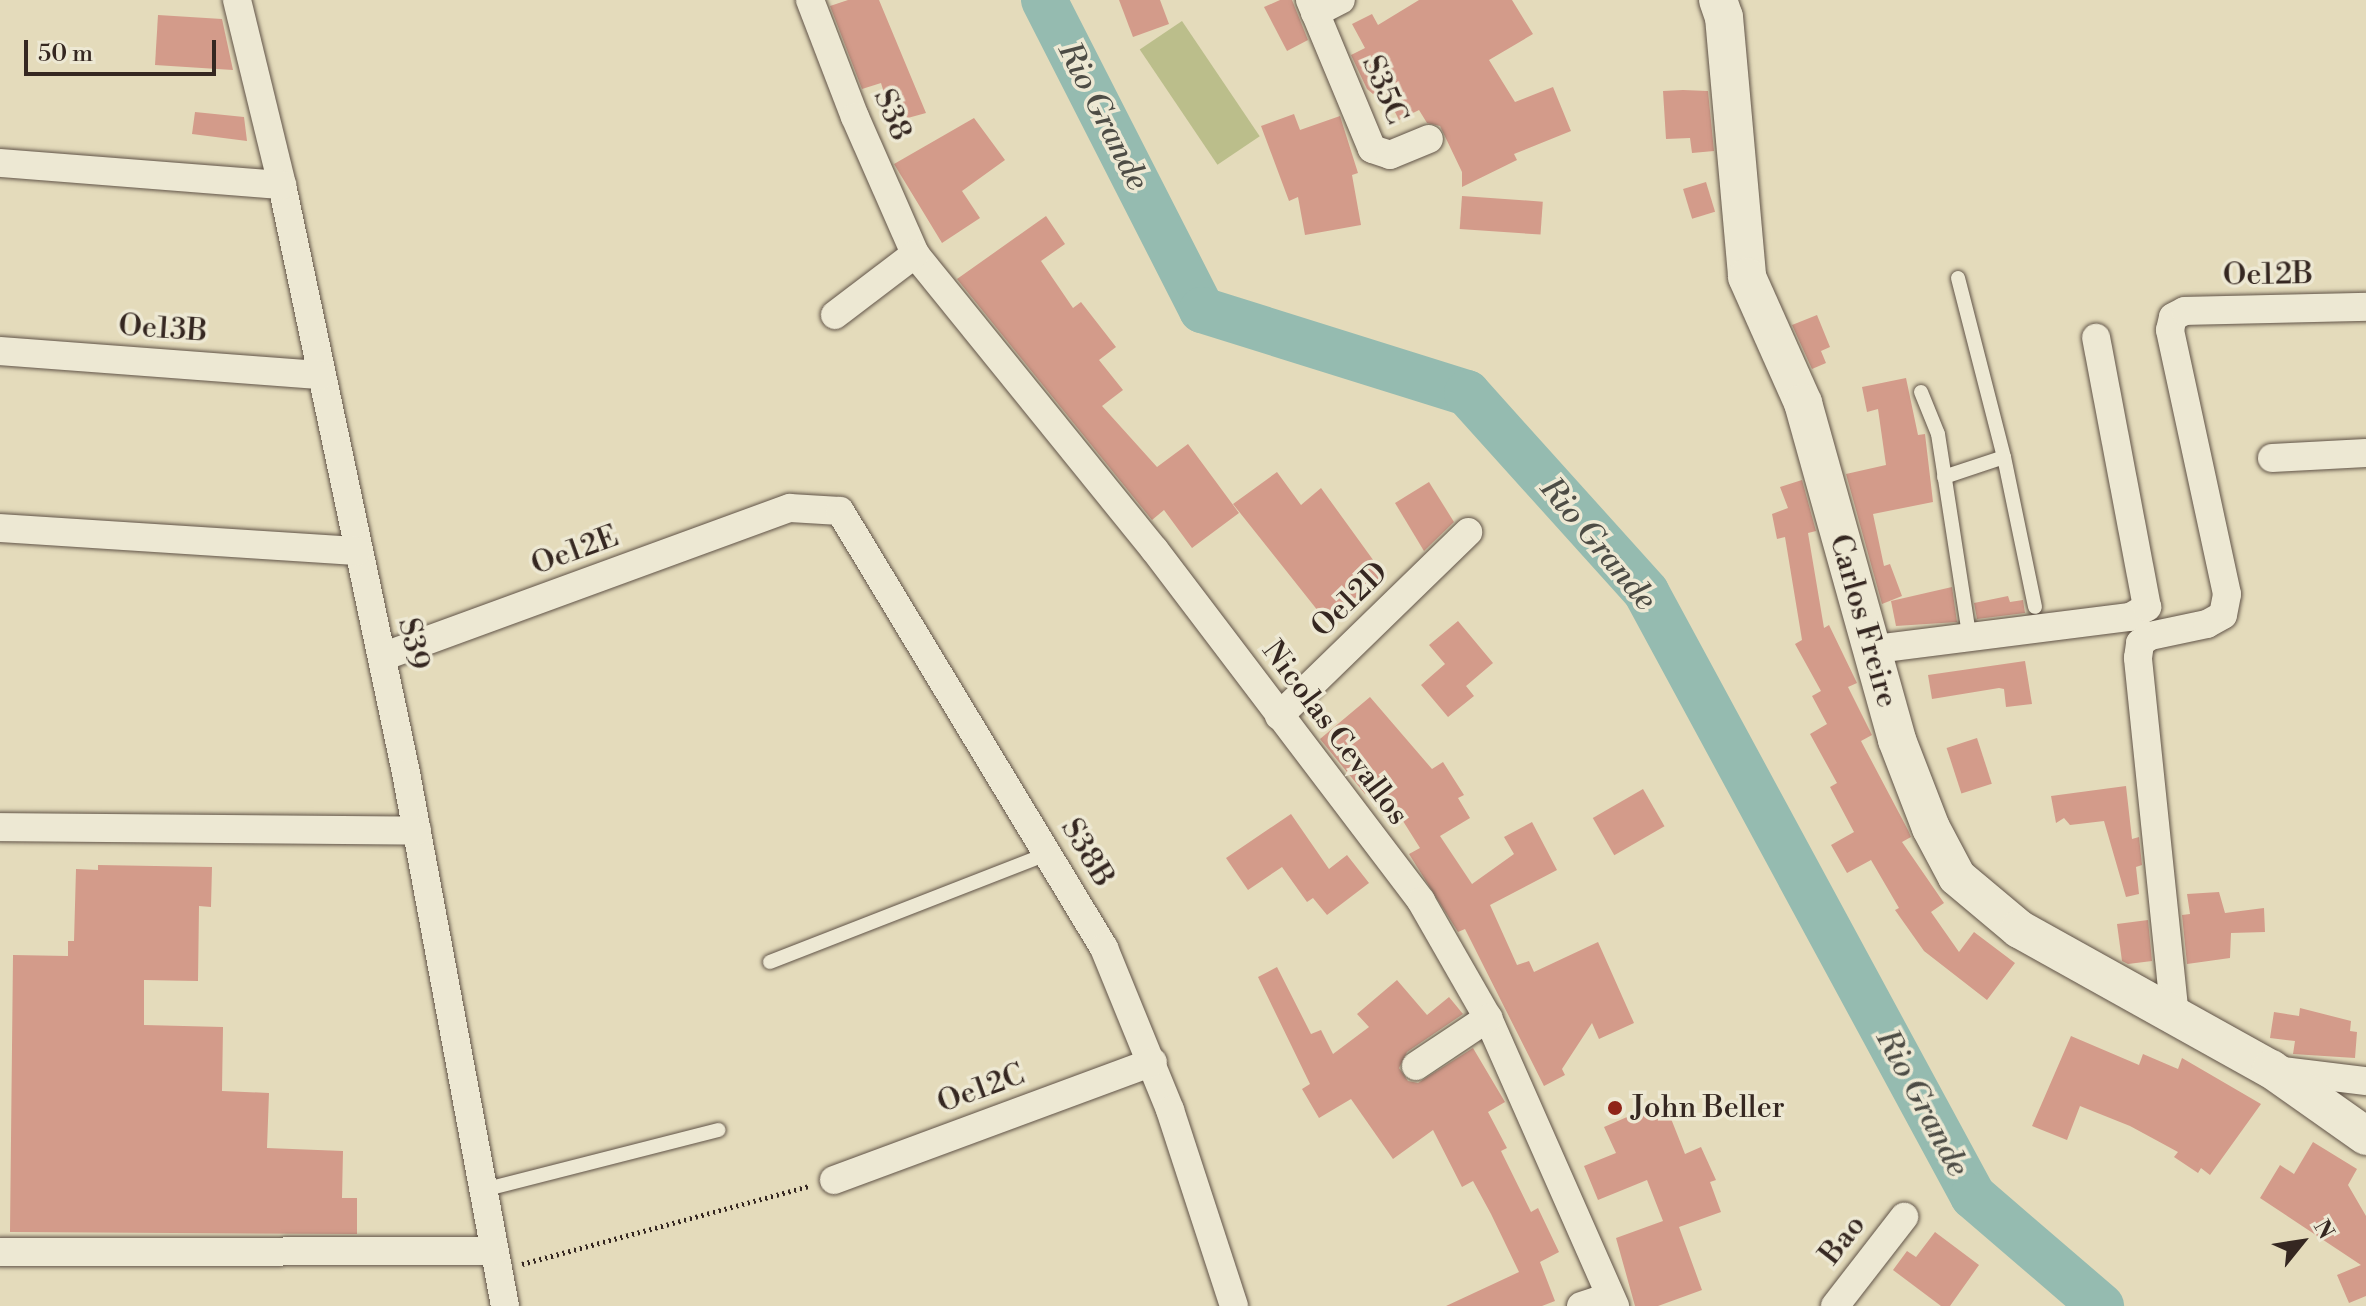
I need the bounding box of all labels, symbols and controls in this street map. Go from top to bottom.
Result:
scale bar [28,24,220,74]
water label: Rio Grande [1049,36,1157,196]
text: 50 m [38,39,93,69]
street label: S35C [1354,50,1414,130]
street label: S38 [865,84,919,146]
street label: Oe12B [2223,256,2313,294]
street label: Oe13B [117,308,209,350]
water label: Rio Grande [1532,470,1664,618]
street label: Oe12E [527,519,623,583]
street label: Carlos Freire [1821,530,1905,712]
street label: Oe12D [1304,555,1396,645]
street label: S39 [390,615,436,673]
street label: Nicolas Cevallos [1254,634,1416,832]
street label: S38B [1053,812,1121,894]
water label: Rio Grande [1867,1023,1977,1183]
street label: Oe12C [933,1057,1029,1121]
place label: John Beller [1631,1090,1785,1126]
marker: John Beller [1606,1099,1624,1117]
north arrow [2262,1202,2342,1282]
street label: Bao [1812,1208,1874,1272]
text: N [2307,1215,2339,1244]

